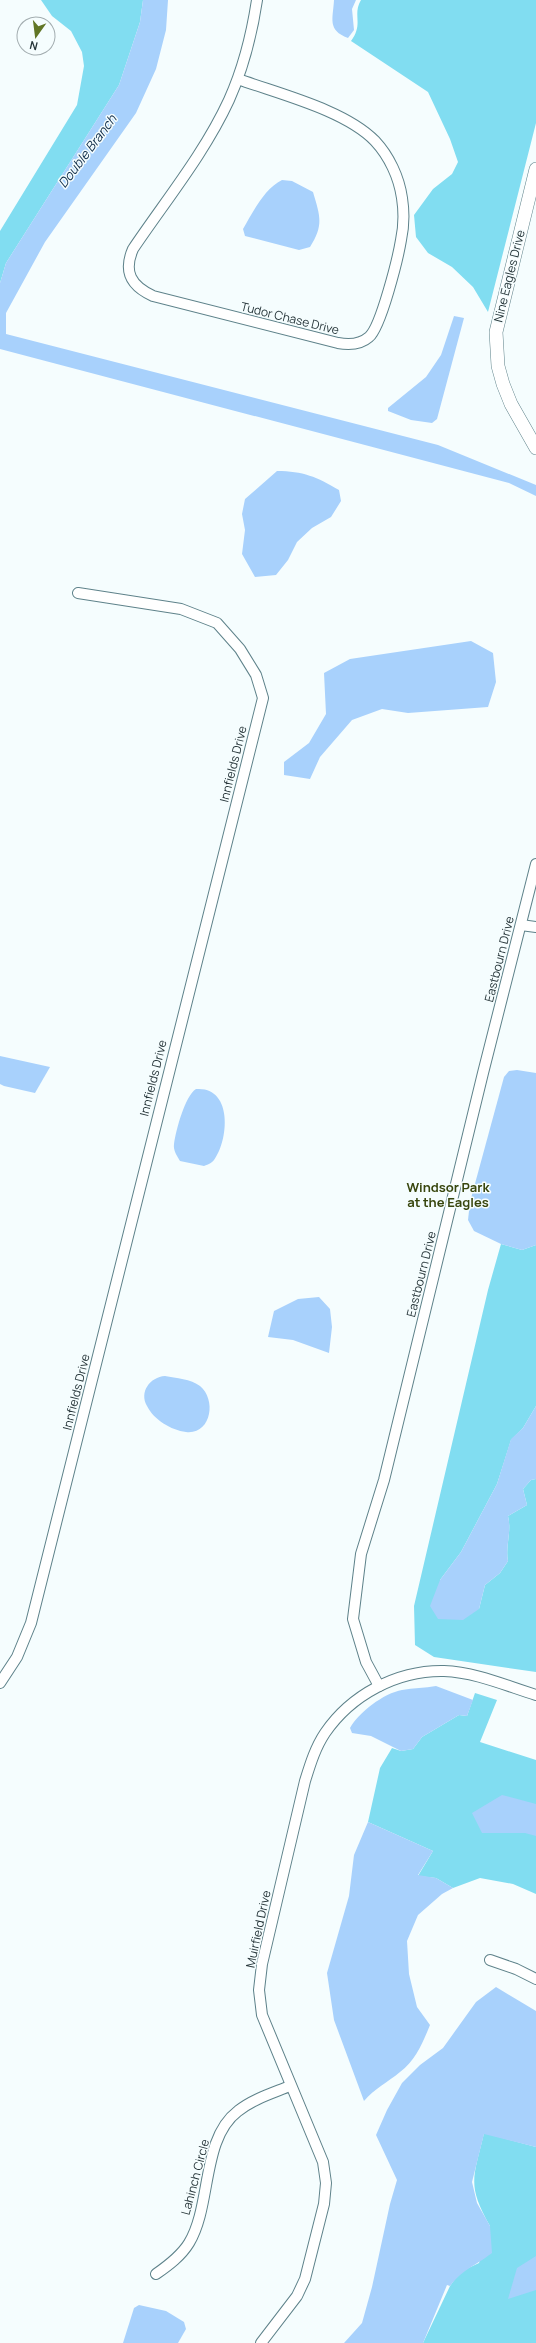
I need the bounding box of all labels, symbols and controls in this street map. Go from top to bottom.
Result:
north arrow [16,16,56,56]
text: N [28,38,39,54]
water label: Double Branch [54,110,121,191]
street label: Nine Eagles Drive [489,228,529,324]
street label: Tudor Chase Drive [239,298,341,338]
street label: Innfields Drive [215,724,251,804]
street label: Eastbourn Drive [480,914,518,1004]
street label: Innfields Drive [135,1038,171,1118]
district label: Windsor Park at the Eagles [407,1178,490,1211]
street label: Eastbourn Drive [402,1229,440,1319]
street label: Innfields Drive [58,1352,94,1432]
street label: Muirfield Drive [241,1889,275,1969]
street label: Lahinch Circle [177,2137,213,2217]

